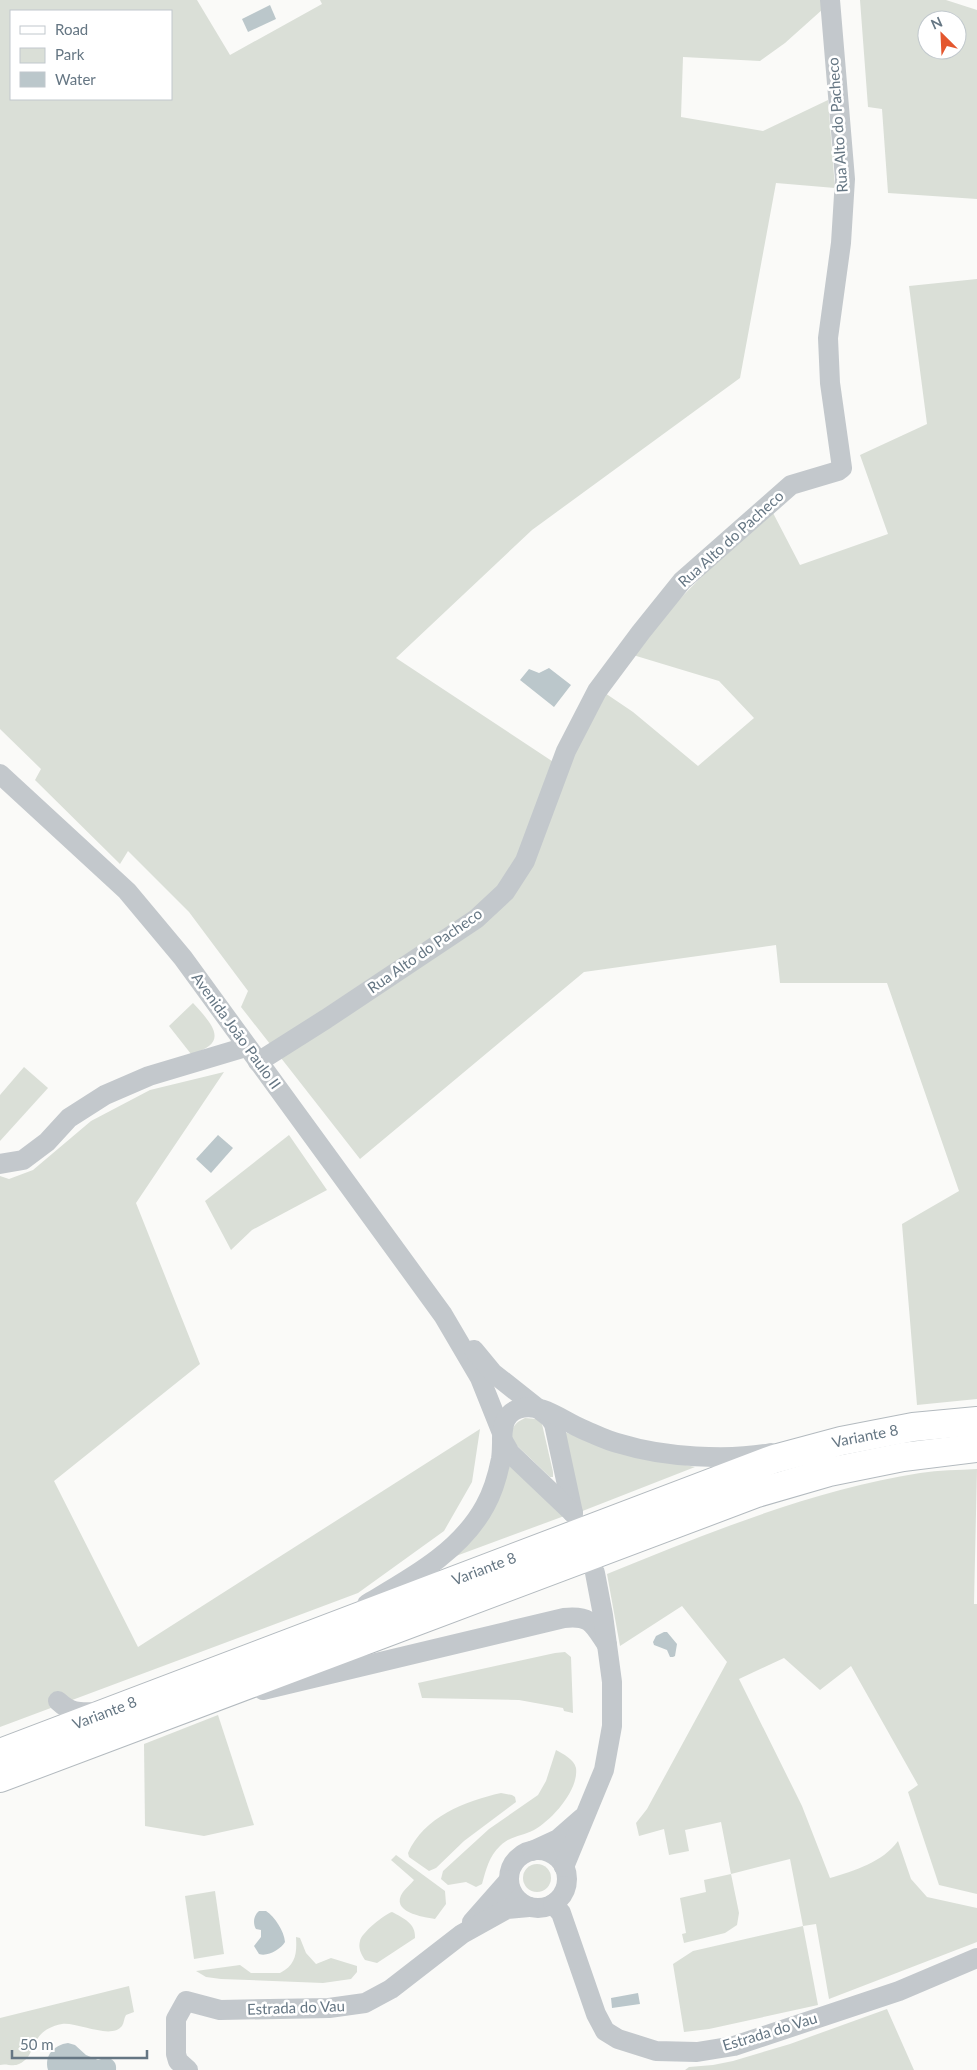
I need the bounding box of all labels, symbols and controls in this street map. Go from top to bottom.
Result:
legend [10,10,172,100]
north arrow [917,10,967,60]
text: N [928,13,945,33]
text: Road [55,20,88,38]
text: Park [55,45,85,63]
street label: Rua Alto do Pacheco [823,57,851,193]
text: Water [55,70,96,88]
street label: Rua Alto do Pacheco [674,486,787,590]
street label: Rua Alto do Pacheco [364,904,485,996]
street label: Avenida João Paulo II [189,969,285,1092]
street label: Variante 8 [830,1420,900,1451]
street label: Variante 8 [449,1548,518,1588]
street label: Variante 8 [70,1692,139,1733]
street label: Estrada do Vau [247,1996,345,2018]
street label: Estrada do Vau [720,2008,819,2054]
scale bar [12,2028,148,2060]
text: 50 m [20,2035,54,2053]

